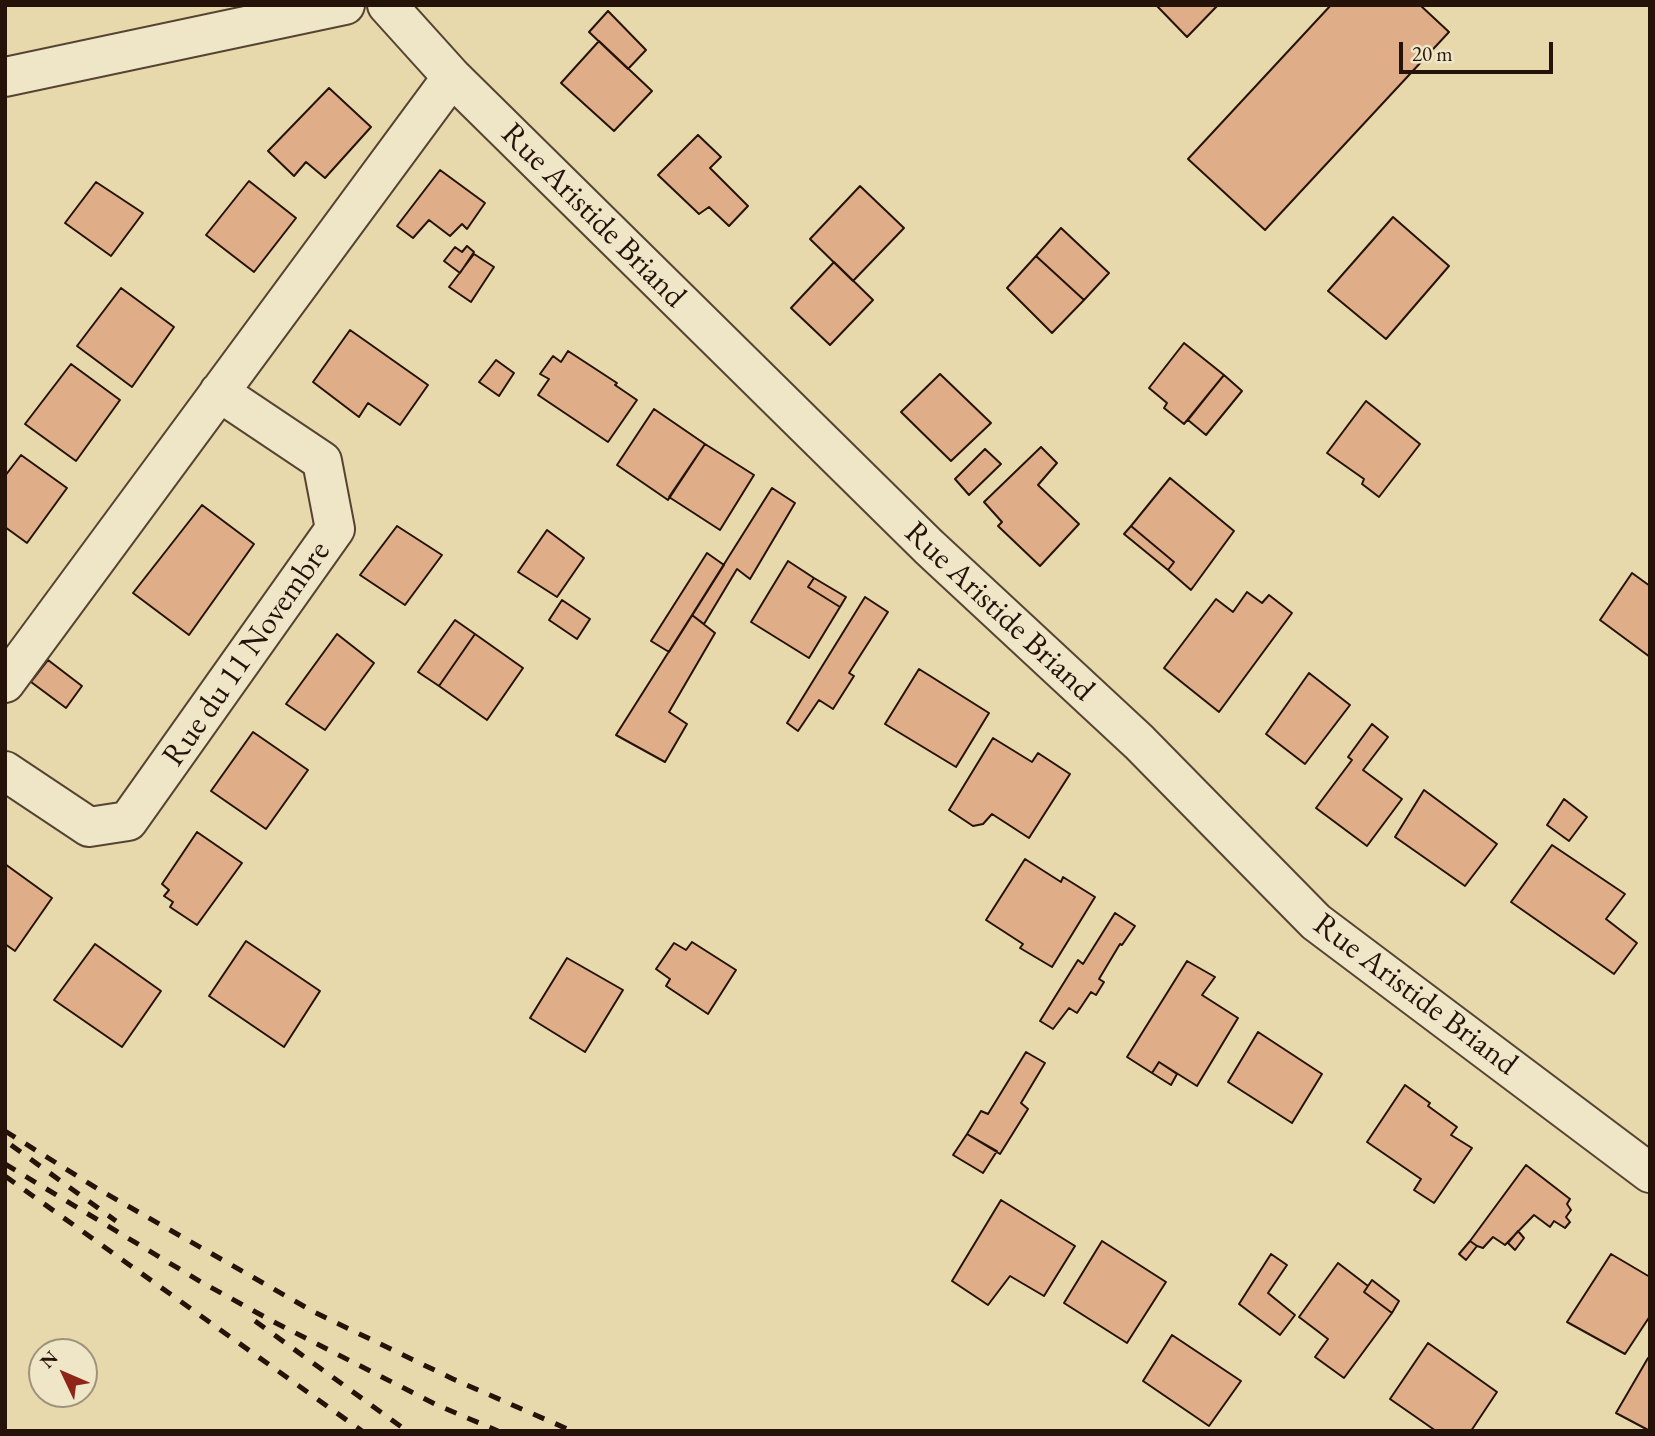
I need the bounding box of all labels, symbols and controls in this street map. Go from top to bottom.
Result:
scale bar [1403,28,1557,72]
text: 20 m [1412,40,1453,67]
street label: Rue Aristide Briand [493,116,693,316]
street label: Rue Aristide Briand [896,514,1102,710]
street label: Rue du 11 Novembre [155,534,339,774]
street label: Rue Aristide Briand [1305,906,1525,1084]
north arrow [28,1338,98,1408]
text: N [35,1345,63,1374]

